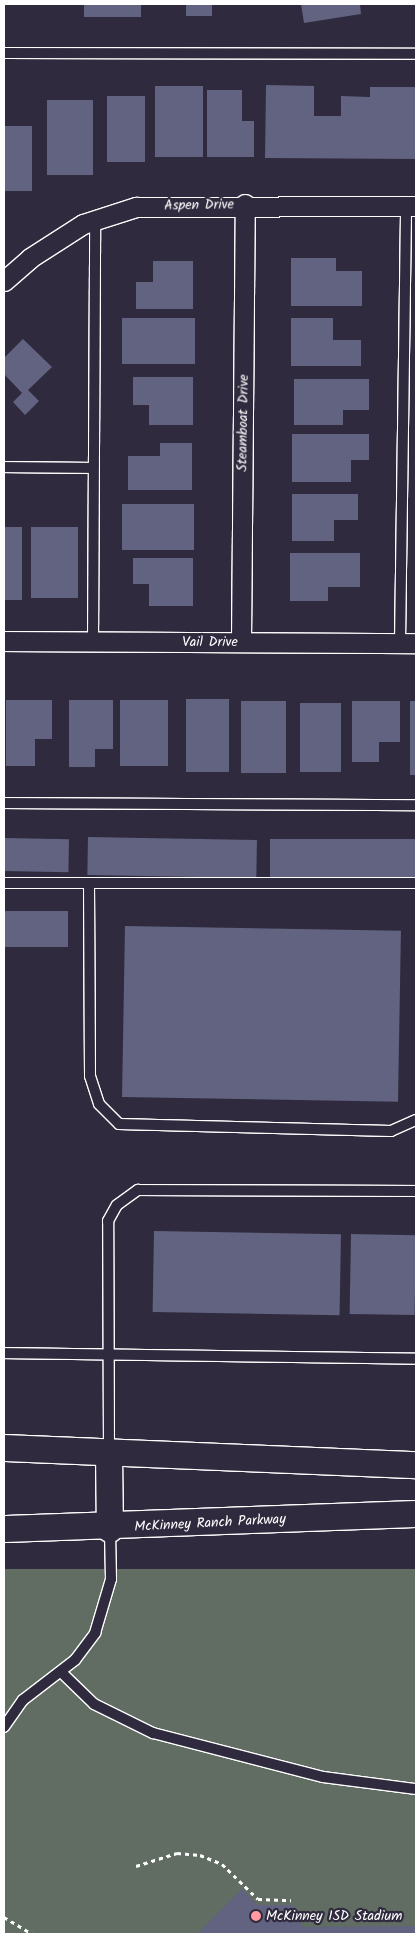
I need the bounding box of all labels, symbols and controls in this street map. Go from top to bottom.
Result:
street label: Aspen Drive [164,196,234,214]
street label: Steamboat Drive [234,374,252,472]
street label: Vail Drive [182,634,238,650]
street label: McKinney Ranch Parkway [134,1511,286,1535]
place label: McKinney ISD Stadium [266,1908,402,1924]
marker: McKinney ISD Stadium [250,1910,262,1922]

